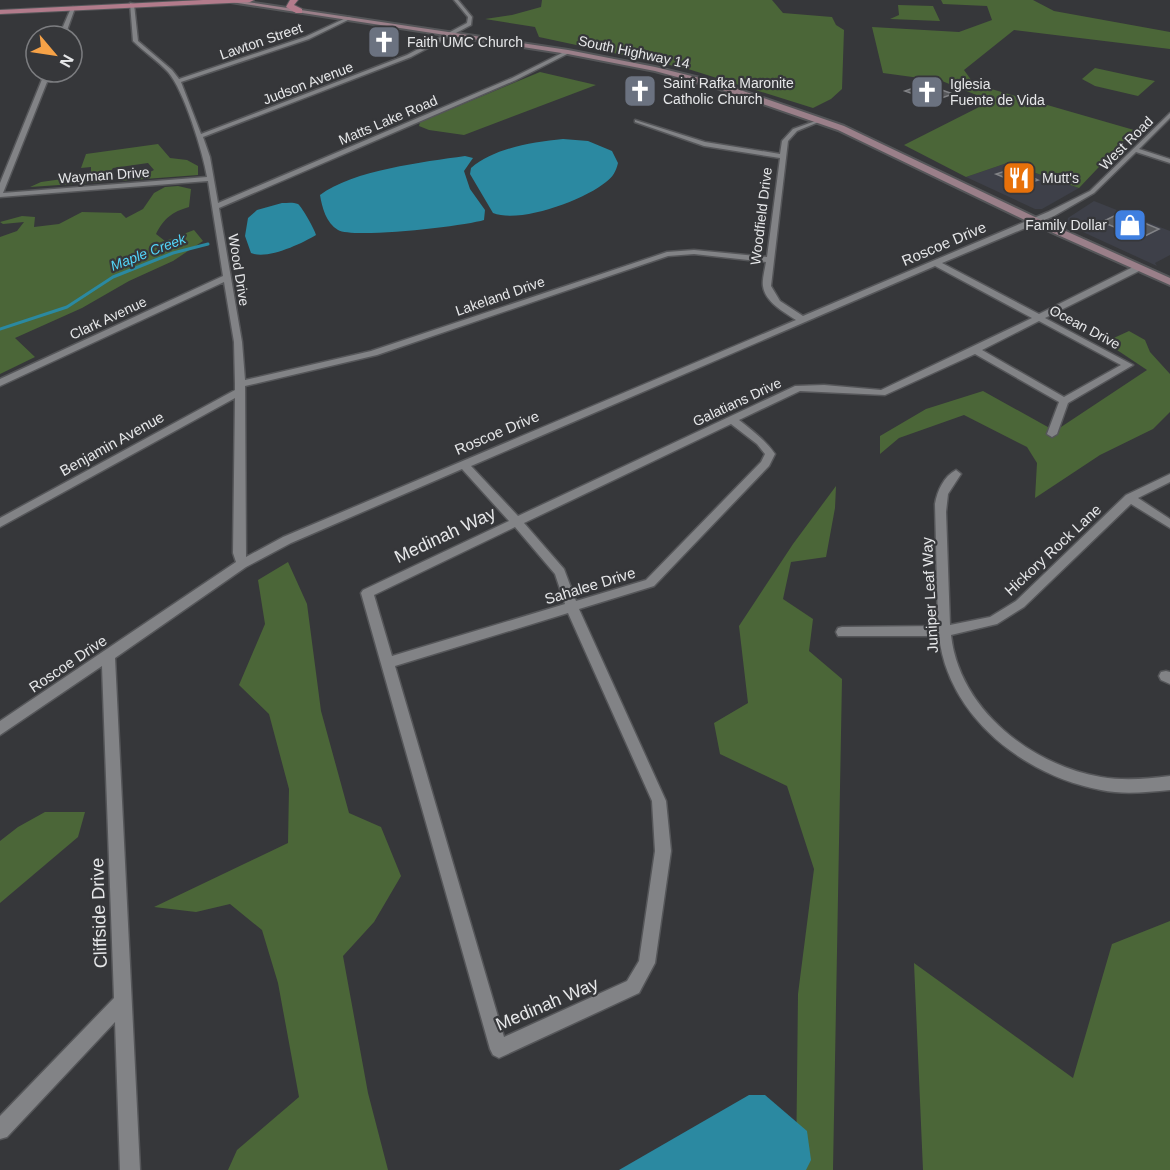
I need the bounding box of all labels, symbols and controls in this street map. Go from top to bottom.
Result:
street label: Lawton Street [218,19,305,63]
north arrow [24,24,84,84]
church icon: Faith UMC Church [366,24,402,60]
street label: South Highway 14 [577,32,691,72]
place label: Faith UMC Church [407,34,523,50]
text: N [56,52,77,70]
street label: Judson Avenue [261,58,356,108]
church icon: Saint Rafka Maronite Catholic Church [622,73,658,109]
church icon: Iglesia Fuente de Vida [909,74,945,110]
place label: Saint Rafka Maronite Catholic Church [663,75,794,107]
place label: Iglesia Fuente de Vida [950,76,1045,108]
street label: Matts Lake Road [336,92,440,148]
street label: West Road [1096,113,1156,173]
restaurant icon: Mutt's [1001,160,1037,196]
street label: Wayman Drive [58,164,150,186]
street label: Woodfield Drive [747,166,775,266]
place label: Mutt's [1042,170,1079,186]
shop icon: Family Dollar [1112,207,1148,243]
place label: Family Dollar [1025,217,1107,233]
street label: Roscoe Drive [899,218,989,269]
water label: Maple Creek [108,230,189,274]
street label: Wood Drive [225,233,253,307]
street label: Lakeland Drive [453,273,547,319]
street label: Clark Avenue [67,293,149,343]
street label: Ocean Drive [1047,302,1123,352]
street label: Galatians Drive [690,374,784,429]
street label: Roscoe Drive [452,407,542,458]
street label: Benjamin Avenue [57,408,167,479]
street label: Hickory Rock Lane [1001,500,1104,599]
street label: Medinah Way [391,503,499,567]
street label: Juniper Leaf Way [918,536,941,653]
street label: Sahalee Drive [542,564,637,607]
street label: Roscoe Drive [26,631,110,696]
street label: Cliffside Drive [87,857,111,969]
street label: Medinah Way [493,973,601,1035]

